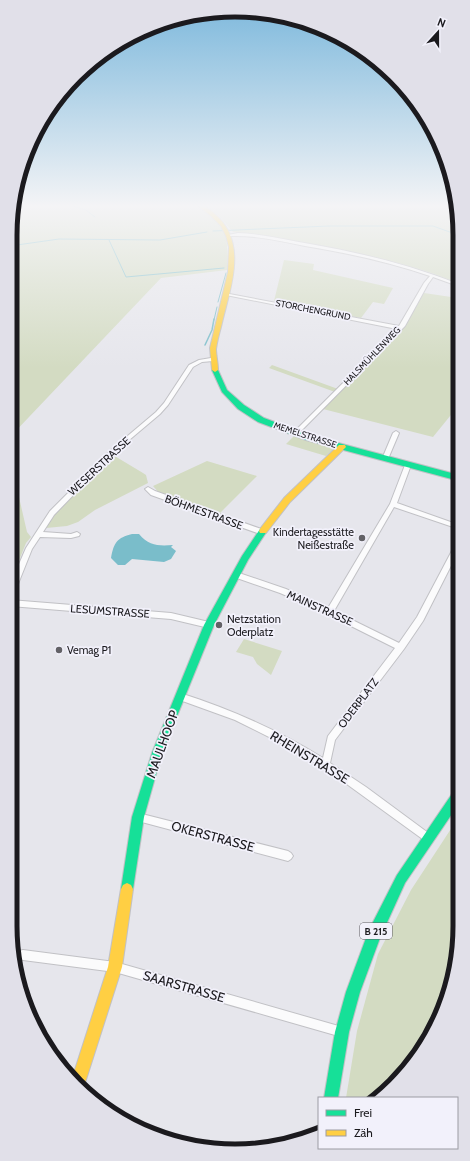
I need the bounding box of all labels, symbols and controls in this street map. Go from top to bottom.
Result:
north arrow [418,12,458,52]
text: N [435,15,448,31]
street label: STORCHENGRUND [275,297,352,322]
street label: HALSMÜHLENWEG [341,324,402,387]
street label: MEMELSTRASSE [272,419,338,450]
street label: WESERSTRASSE [65,433,133,499]
street label: BÖHMESTRASSE [163,491,245,533]
place label: Kindertagesstätte Neißestraße [273,525,354,552]
marker: Kindertagesstätte Neißestraße [357,533,367,543]
street label: MAINSTRASSE [285,587,355,629]
street label: LESUMSTRASSE [70,601,150,621]
place label: Netzstation Oderplatz [227,612,281,639]
marker: Netzstation Oderplatz [214,620,224,630]
place label: Vemag P1 [67,643,111,657]
marker: Vemag P1 [54,645,64,655]
street label: ODERPLATZ [335,675,381,731]
street label: MAULHOOP [142,707,182,780]
street label: RHEINSTRASSE [268,727,352,787]
street label: OKERSTRASSE [170,817,256,855]
road number: B 215 [360,923,392,939]
street label: SAARSTRASSE [141,967,227,1005]
legend [318,1097,458,1149]
text: Frei [354,1105,372,1120]
text: Zäh [354,1125,373,1140]

